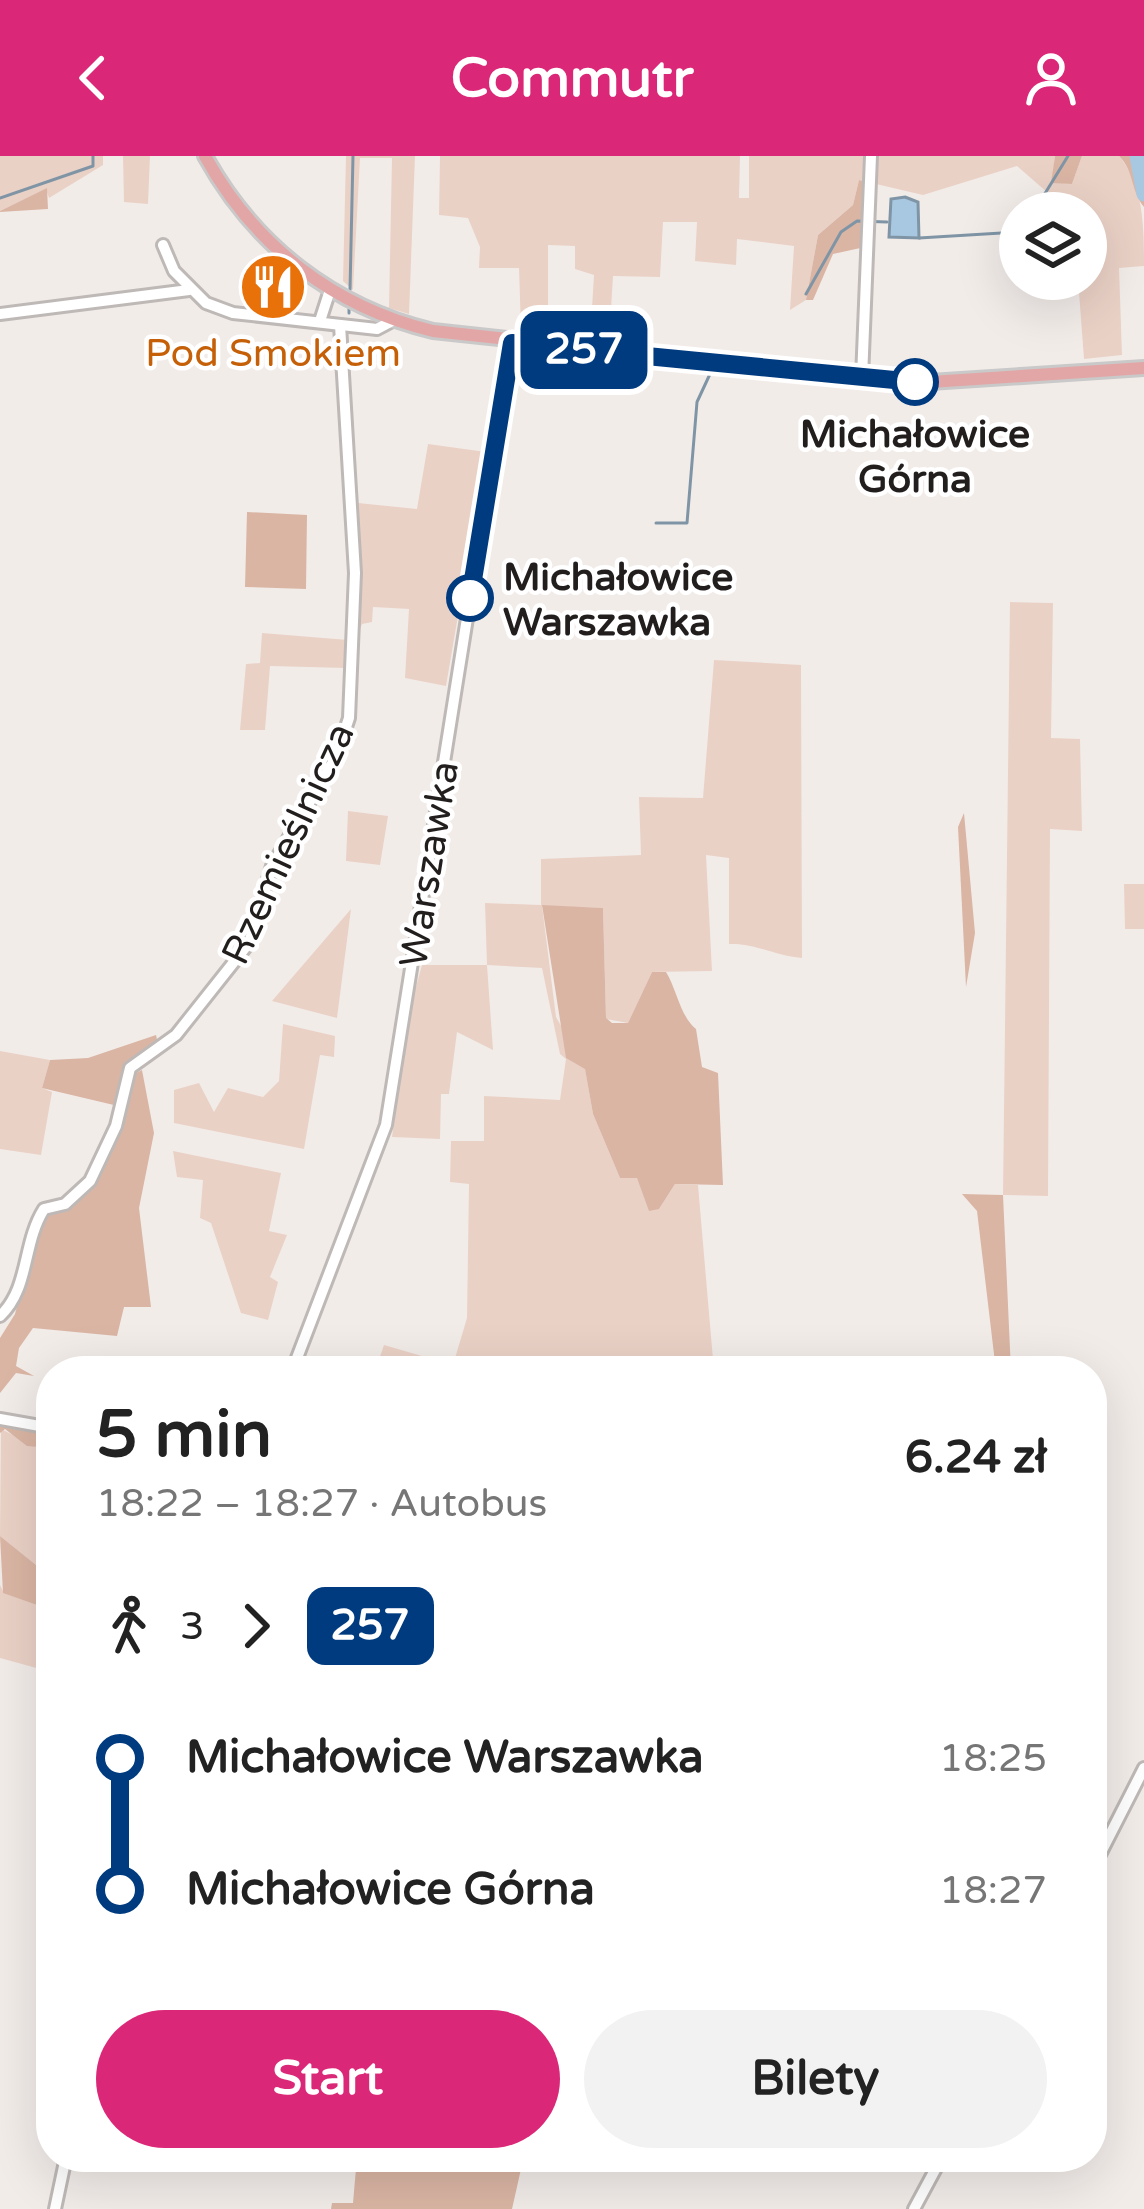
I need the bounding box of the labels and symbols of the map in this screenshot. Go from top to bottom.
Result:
restaurant icon: Pod Smokiem [238,252,308,322]
line badge: 257 [515,311,653,389]
place label: Pod Smokiem [145,330,401,377]
marker: Michałowice Górna [893,360,937,404]
place label: Michałowice Górna [800,411,1030,503]
place label: Michałowice Warszawka [503,554,733,646]
marker: Michałowice Warszawka [448,576,492,620]
street label: Rzemieślnicza [212,715,365,972]
street label: Warszawka [390,758,469,971]

